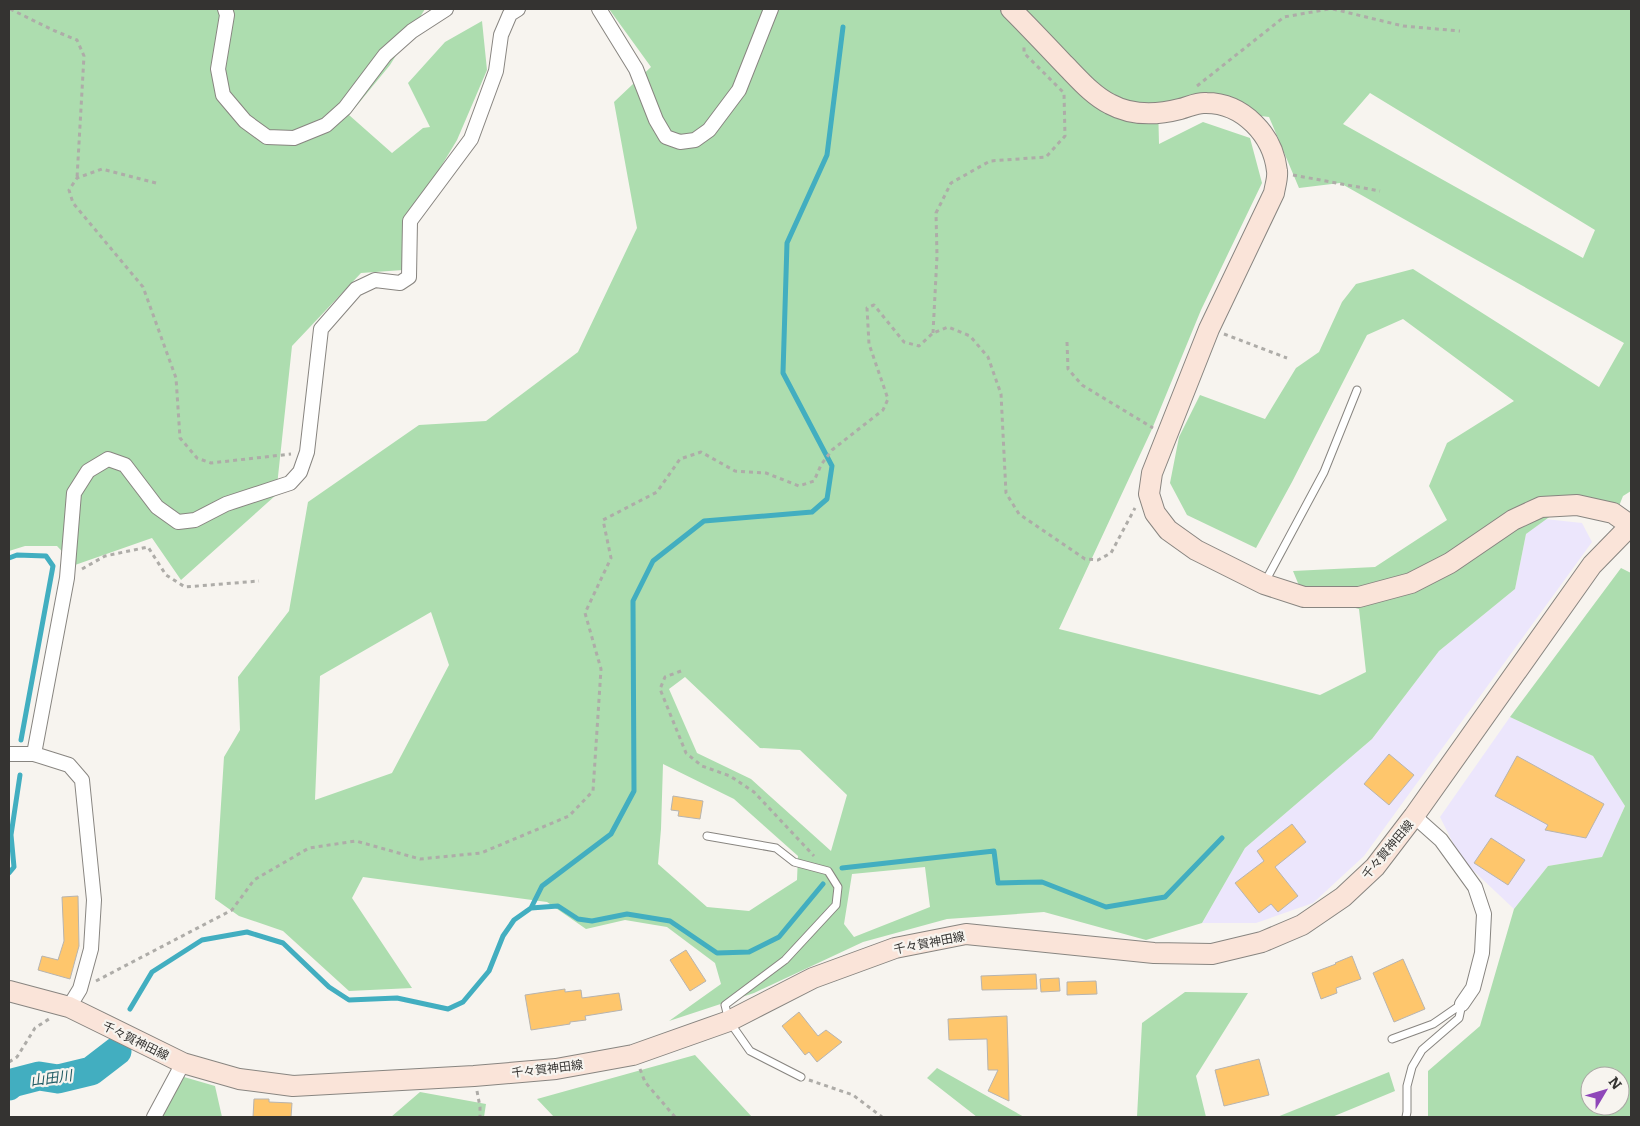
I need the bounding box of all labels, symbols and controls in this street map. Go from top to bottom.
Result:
street label: 千々賀神田線 [1357,816,1417,882]
street label: 千々賀神田線 [892,926,966,958]
street label: 千々賀神田線 [100,1016,172,1064]
street label: 千々賀神田線 [510,1055,584,1081]
water label: 山田川 [29,1064,75,1090]
north arrow [1580,1066,1630,1116]
text: N [1605,1072,1628,1093]

